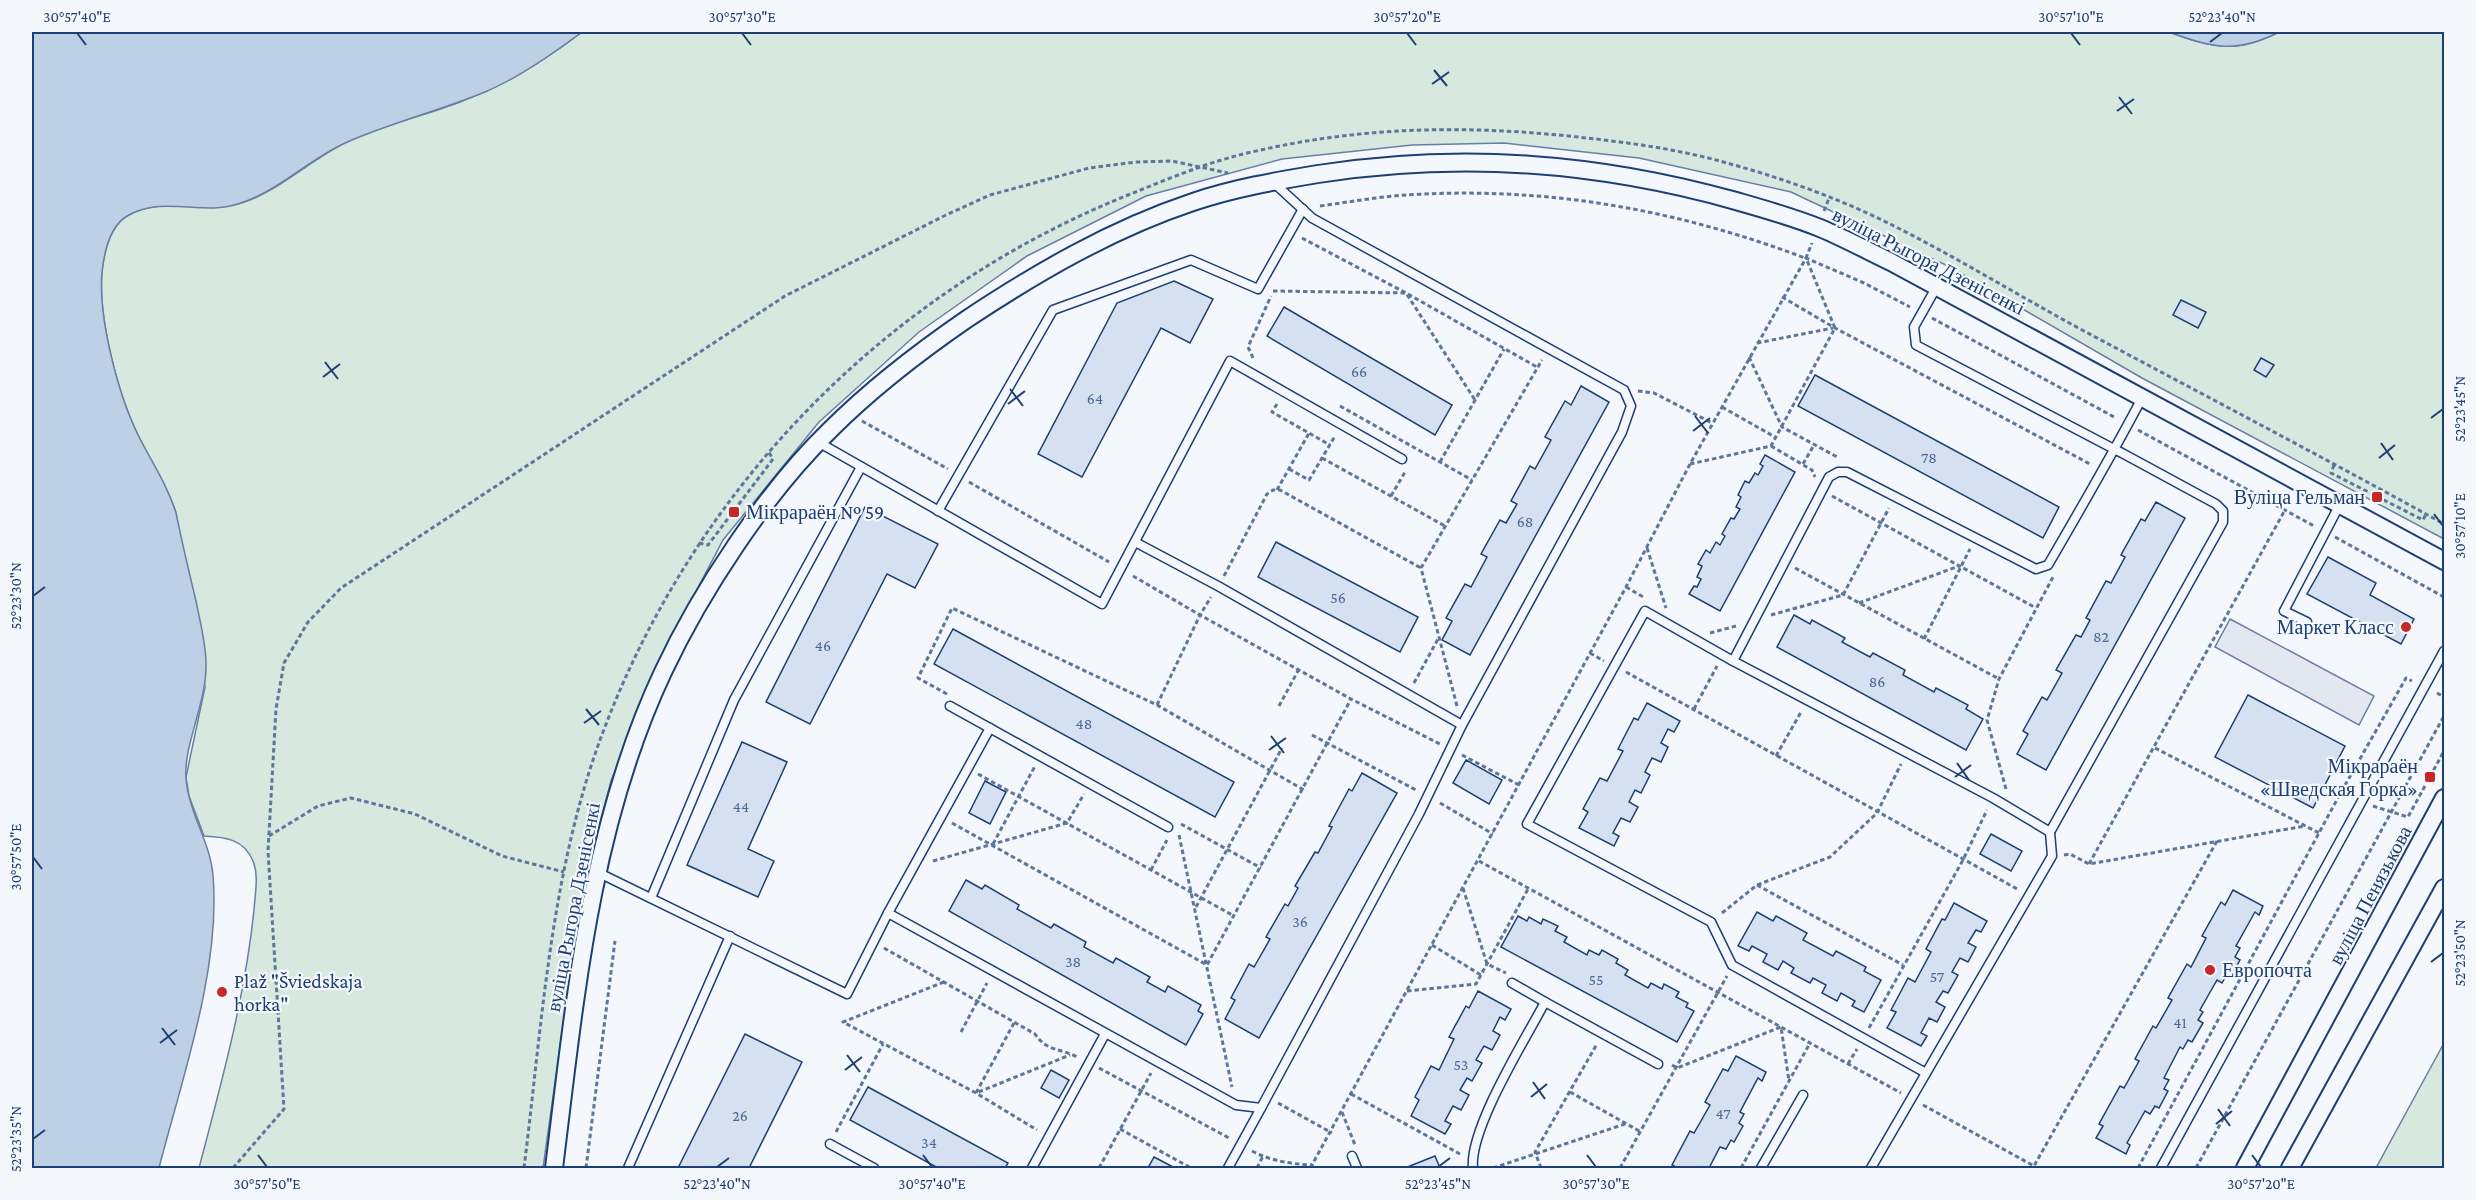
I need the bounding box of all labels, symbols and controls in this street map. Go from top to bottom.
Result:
text: 30°57'40"E [43,9,111,25]
text: 30°57'30"E [708,9,776,25]
text: 30°57'20"E [1373,9,1441,25]
text: 30°57'10"E [2038,9,2104,25]
text: 52°23'40"N [2188,9,2256,25]
street label: вуліца Рыгора Дзенісенкі [1829,203,2029,320]
house number: 66 [1351,363,1367,380]
text: 52°23'45"N [2452,376,2468,442]
house number: 64 [1087,390,1103,407]
house number: 78 [1921,449,1937,466]
place label: Вуліца Гельман [2234,486,2365,509]
marker: Вуліца Гельман [2370,490,2384,504]
text: 30°57'10"E [2452,493,2468,559]
place label: Мікрараён № 59 [746,501,884,524]
marker: Мікрараён № 59 [727,505,741,519]
house number: 68 [1517,513,1533,530]
text: 52°23'30"N [8,562,24,630]
house number: 56 [1330,589,1346,606]
place label: Маркет Класс [2277,616,2394,639]
marker: Маркет Класс [2399,620,2413,634]
house number: 82 [2093,628,2109,645]
house number: 46 [815,637,831,654]
house number: 86 [1869,673,1885,690]
house number: 48 [1076,715,1092,732]
place label: Мікрараён «Шведская Горка» [2260,755,2418,801]
marker: Мікрараён «Шведская Горка» [2423,770,2437,784]
house number: 44 [733,798,749,815]
street label: вуліца Рыгора Дзенісенкі [542,800,605,1014]
street label: вуліца Пенязькова [2324,822,2417,969]
text: 30°57'50"E [8,824,24,890]
house number: 36 [1292,913,1308,930]
text: 52°23'50"N [2452,919,2468,987]
house number: 38 [1065,953,1081,970]
place label: Европочта [2222,959,2312,982]
marker: Европочта [2203,963,2217,977]
house number: 57 [1930,968,1945,985]
place label: Plaž "Šviedskaja horka" [234,970,363,1015]
house number: 55 [1589,971,1603,988]
marker: Plaž "Šviedskaja horka" [215,985,229,999]
house number: 41 [2173,1014,2187,1031]
house number: 53 [1454,1056,1468,1073]
house number: 47 [1715,1105,1731,1122]
text: 52°23'35"N [8,1106,24,1172]
house number: 26 [732,1107,748,1124]
house number: 34 [921,1134,937,1151]
text: 30°57'50"E [234,1176,300,1192]
text: 52°23'40"N [683,1176,751,1192]
text: 30°57'40"E [898,1176,966,1192]
text: 52°23'45"N [1405,1176,1471,1192]
text: 30°57'30"E [1562,1176,1630,1192]
text: 30°57'20"E [2227,1176,2295,1192]

